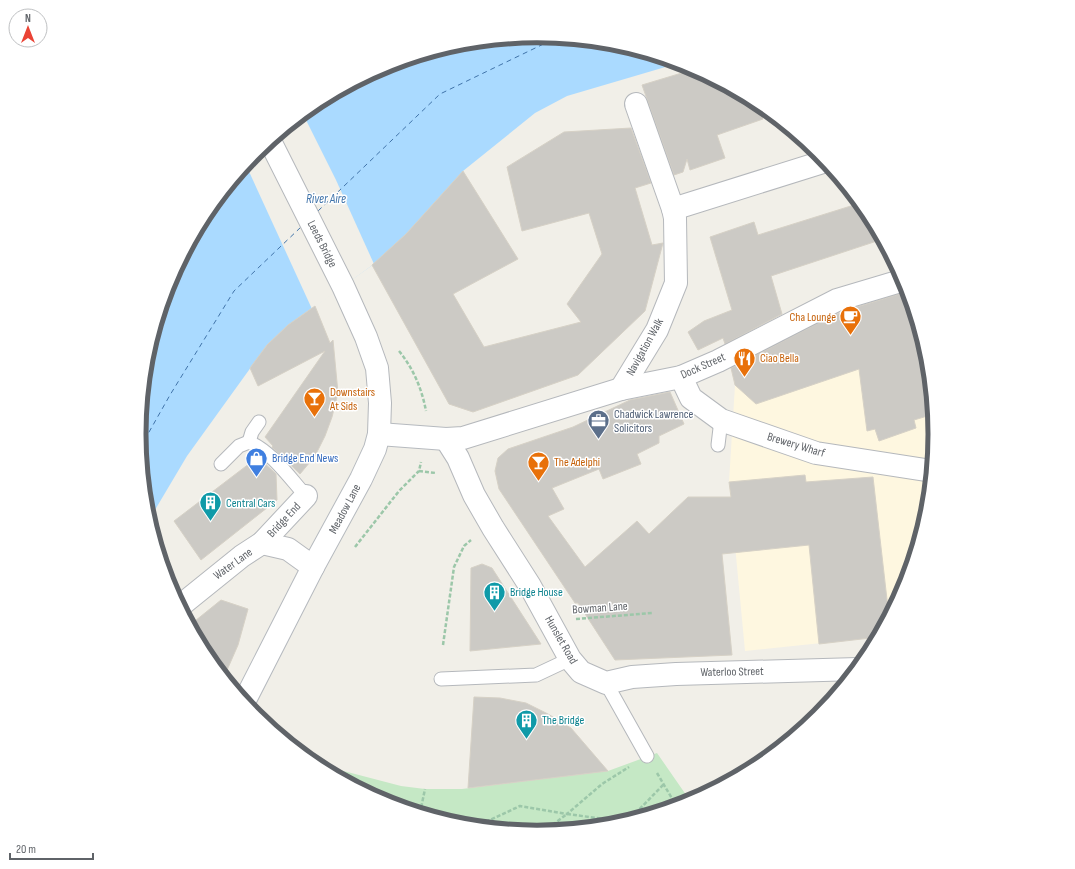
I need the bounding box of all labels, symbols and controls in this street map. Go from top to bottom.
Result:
north arrow [8,8,48,48]
text: N [25,12,31,25]
water label: River Aire [306,191,346,207]
street label: Leeds Bridge [304,218,340,270]
cafe icon: Cha Lounge [838,304,864,337]
place label: Cha Lounge [790,310,836,325]
street label: Navigation Walk [623,315,667,378]
restaurant icon: Ciao Bella [732,345,758,378]
street label: Dock Street [678,349,728,383]
place label: Ciao Bella [760,351,799,366]
place label: Downstairs At Sids [329,385,375,414]
bar icon: Downstairs At Sids [302,386,328,419]
place label: Chadwick Lawrence Solicitors [614,407,694,436]
office icon: Chadwick Lawrence Solicitors [585,408,611,441]
street label: Brewery Wharf [765,429,827,461]
shop icon: Bridge End News [244,445,270,478]
bar icon: The Adelphi [525,449,551,482]
place label: Bridge End News [272,451,338,466]
place label: The Adelphi [554,455,600,470]
street label: Meadow Lane [326,481,364,536]
building icon: Central Cars [197,490,223,523]
place label: Central Cars [226,496,275,511]
street label: Bridge End [264,499,304,541]
street label: Water Lane [210,545,256,583]
building icon: Bridge House [482,579,508,612]
place label: Bridge House [510,585,563,600]
street label: Bowman Lane [572,599,628,617]
street label: Hunslet Road [541,613,581,667]
street label: Waterloo Street [700,664,764,680]
building icon: The Bridge [514,707,540,740]
place label: The Bridge [542,713,584,728]
scale bar [10,835,93,861]
text: 20 m [16,842,36,857]

